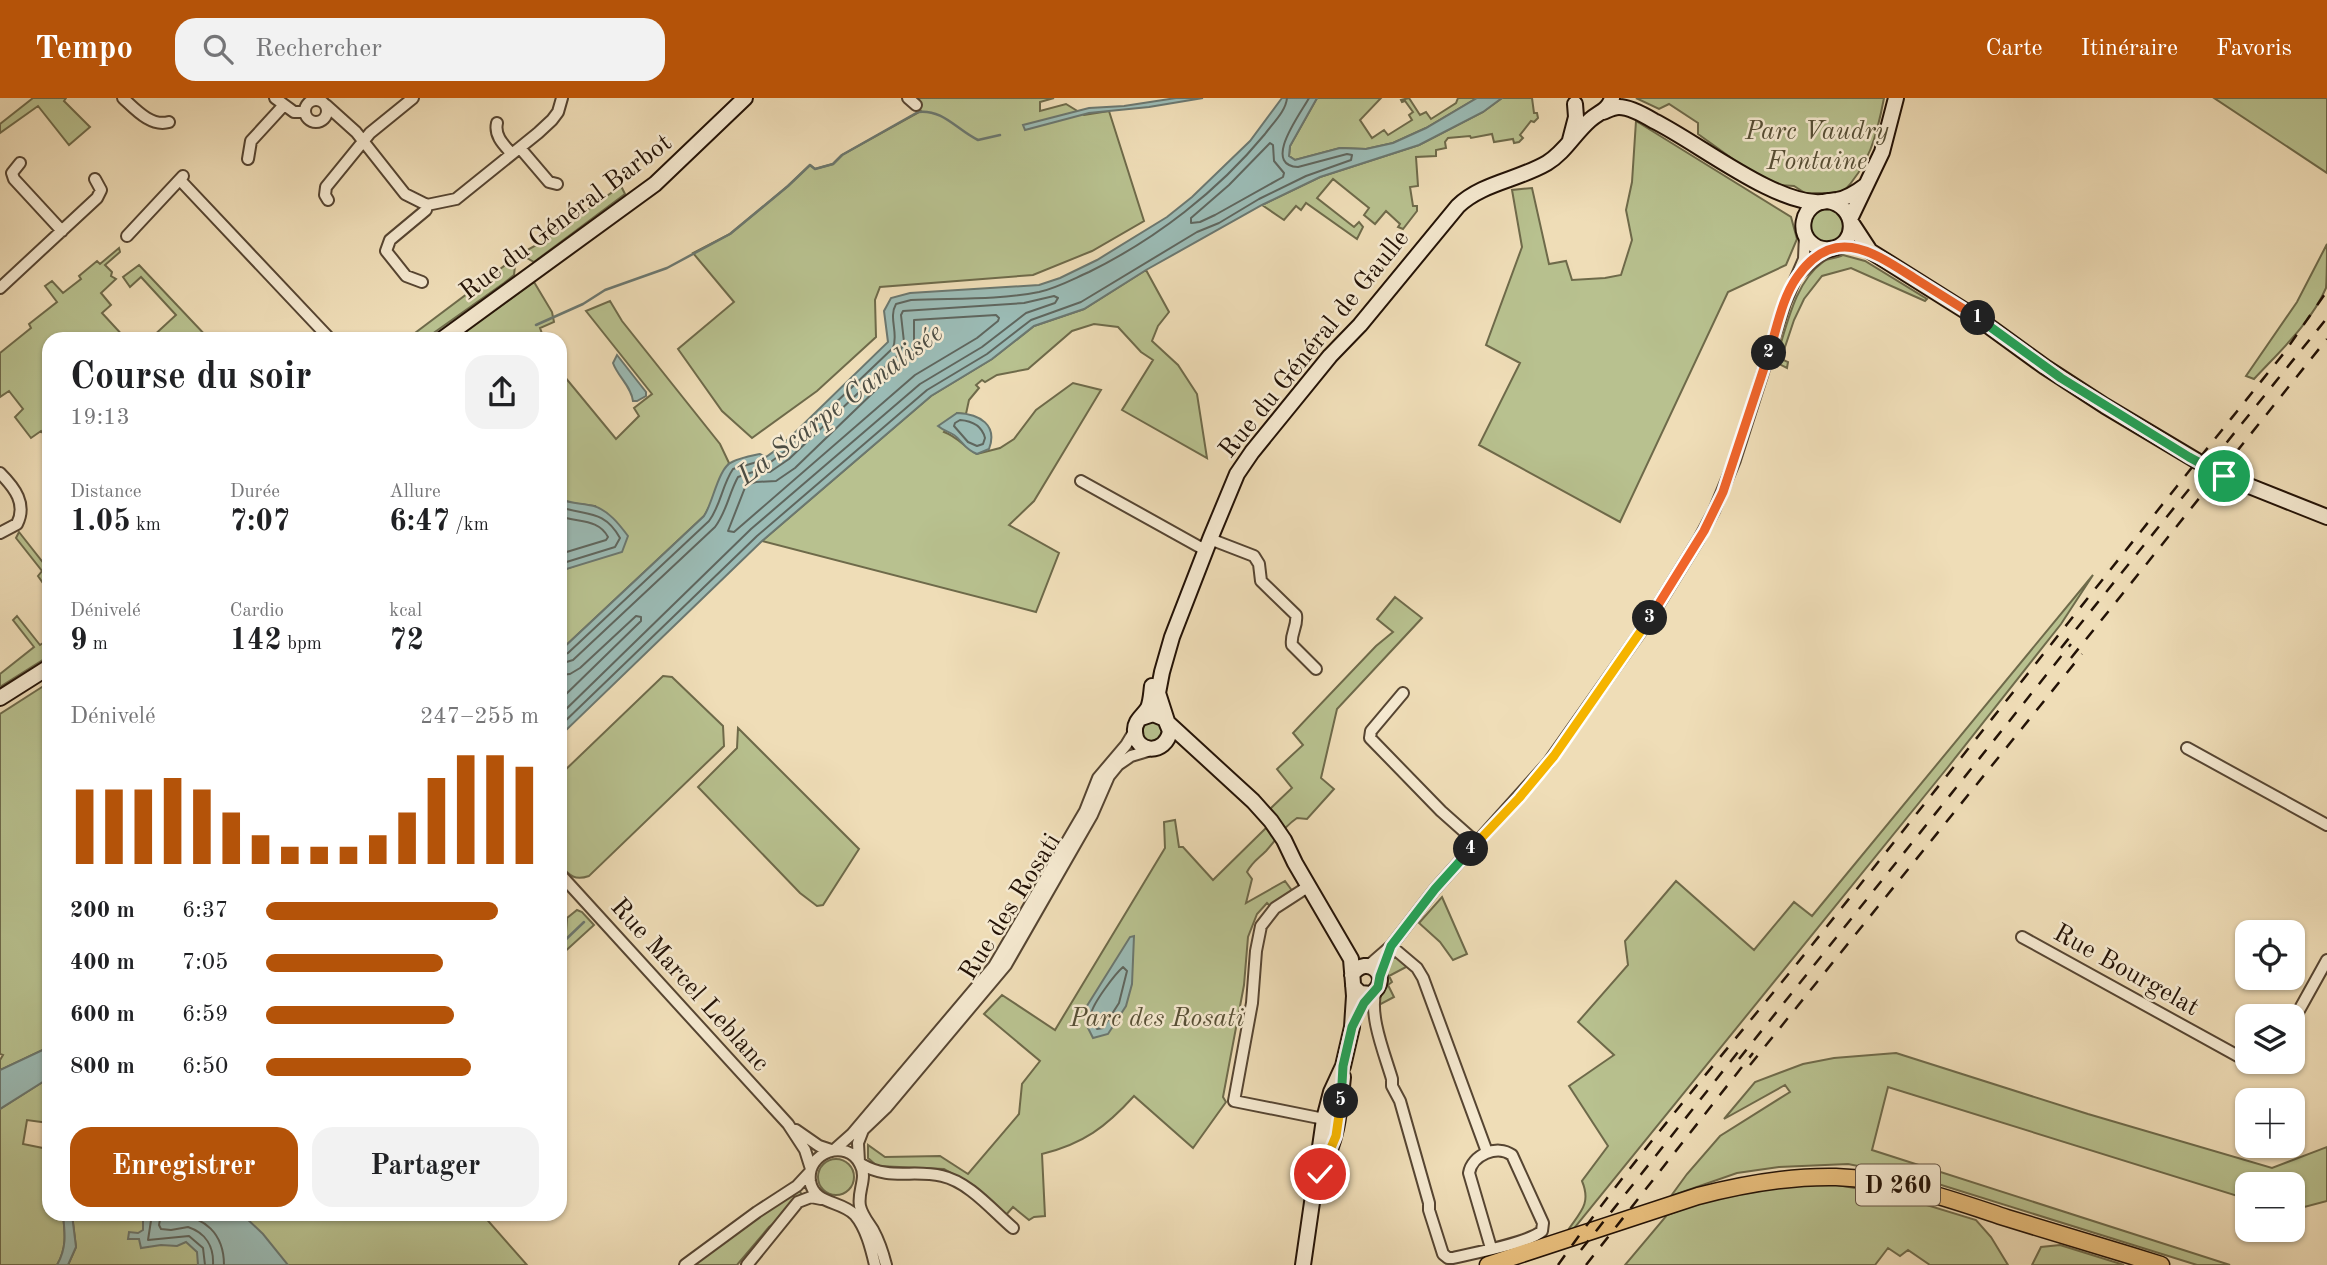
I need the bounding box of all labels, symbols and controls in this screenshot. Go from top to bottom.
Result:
search box [175,18,665,81]
icon: search [199,30,237,68]
text: Tempo [35,33,133,66]
text: Rechercher [255,36,382,62]
text: Carte [1985,37,2043,61]
text: Itinéraire [2081,37,2178,61]
text: Favoris [2216,37,2292,61]
park label: Parc Vaudry Fontaine [1744,119,1890,175]
street label: Rue du Général Barbot [455,130,677,306]
street label: Rue du Général de Gaulle [1215,225,1414,463]
pin: 1 [1960,300,1996,336]
text: 1 [1972,308,1983,327]
water label: La Scarpe Canalisée [732,319,949,492]
pin: 2 [1752,336,1786,370]
text: 2 [1763,343,1774,362]
button: share [465,355,539,429]
text: Course du soir [70,359,312,397]
text: 19:13 [70,406,130,429]
pin [2194,446,2254,506]
icon: arrive [2205,457,2243,495]
text: Distance [70,483,142,502]
text: Durée [230,483,280,502]
text: Allure [389,483,441,502]
text: 1.05 [70,507,131,537]
text: 7:07 [230,507,290,537]
text: 6:47 [389,507,450,537]
text: km [131,516,161,535]
text: /km [450,516,489,535]
pin: 3 [1632,601,1668,636]
text: Dénivelé [70,602,141,621]
text: Cardio [230,602,284,621]
text: kcal [389,602,422,621]
text: 3 [1644,608,1655,627]
text: 9 [70,626,87,656]
text: 142 [230,626,282,656]
text: 72 [389,626,424,656]
text: m [87,635,108,654]
text: bpm [282,635,322,654]
text: Dénivelé [70,705,156,728]
text: 247–255 m [420,705,539,728]
street label: Rue des Rosati [955,829,1066,985]
pin: 4 [1454,832,1488,866]
text: 4 [1465,839,1476,858]
street label: Rue Marcel Leblanc [605,894,774,1077]
text: 200 m [70,899,135,922]
text: 6:37 [182,899,228,922]
street label: Rue Bourgelat [2049,920,2203,1021]
map controls [2235,920,2305,1242]
button: locate [2235,920,2305,990]
text: 400 m [70,951,135,974]
text: 7:05 [182,951,228,974]
text: 600 m [70,1003,135,1026]
text: 6:59 [182,1003,228,1026]
button: layers [2235,1004,2305,1074]
park label: Parc des Rosati [1069,1006,1245,1032]
text: 800 m [70,1055,135,1078]
text: 6:50 [182,1055,228,1078]
pin: 5 [1324,1084,1358,1118]
button: + [2235,1088,2305,1158]
text: 5 [1335,1091,1346,1110]
button: Enregistrer [70,1127,298,1207]
button: Partager [312,1127,539,1207]
pin [1290,1144,1350,1204]
icon: check [1301,1155,1339,1193]
road number: D 260 [1856,1164,1940,1205]
button: − [2235,1172,2305,1242]

